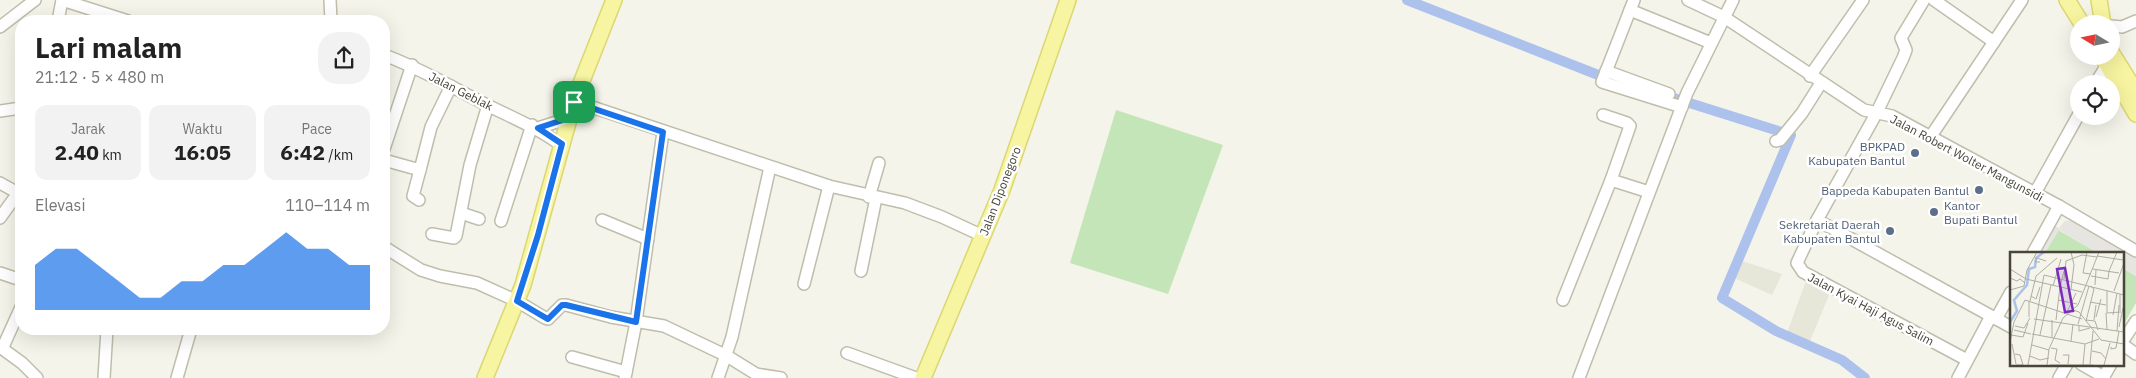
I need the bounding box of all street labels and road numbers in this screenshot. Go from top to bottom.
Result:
street label: Jalan Geblak [427,68,496,114]
street label: Jalan Robert Wolter Mangunsidi [1888,111,2046,205]
street label: Jalan Diponegoro [976,144,1024,238]
street label: Jalan Kyai Haji Agus Salim [1805,269,1937,349]

